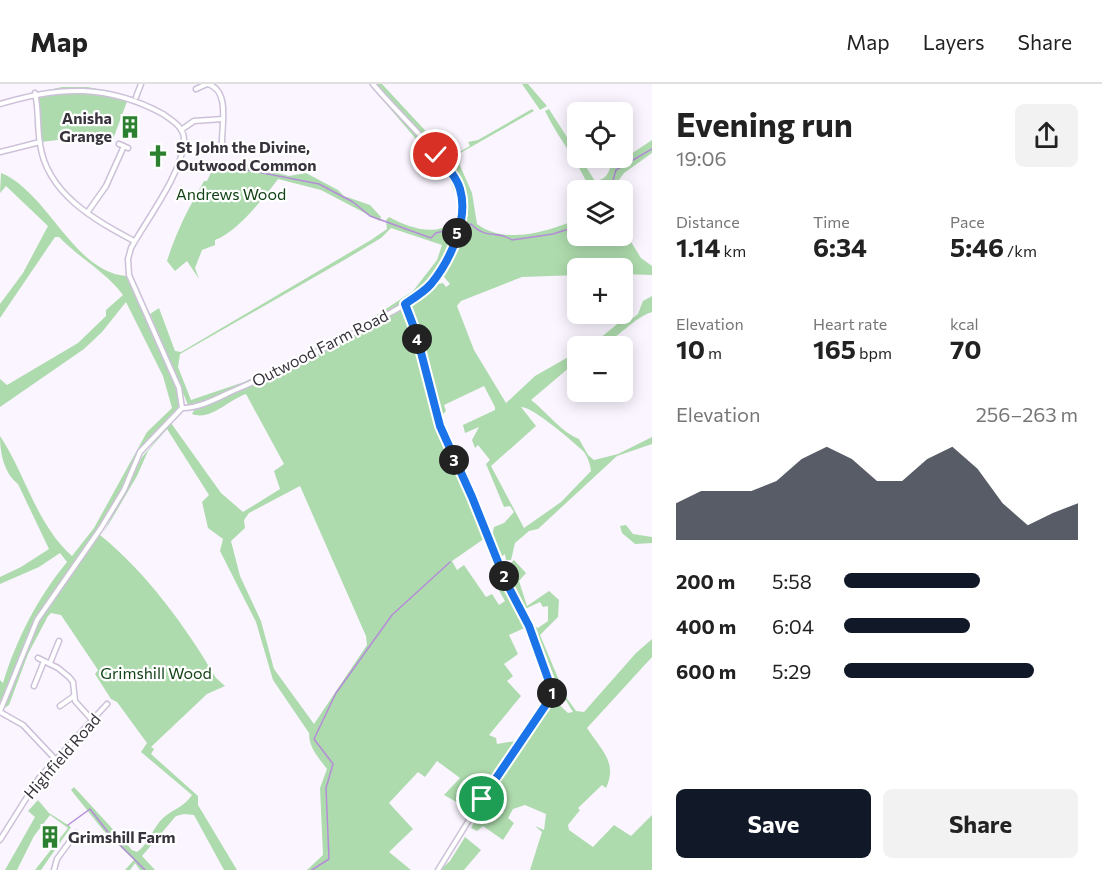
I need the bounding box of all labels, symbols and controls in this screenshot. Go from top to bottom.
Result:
text: Map [30,24,88,58]
text: Map [846,29,890,54]
text: Layers [923,29,985,54]
text: Share [1018,29,1072,54]
map controls [567,102,633,402]
button: locate [567,102,633,168]
text: Evening run [676,103,853,144]
button: share [1015,104,1078,167]
place label: Anisha Grange [59,108,112,145]
building icon: Anisha Grange [117,114,143,140]
pin [410,129,461,180]
place label: St John the Divine, Outwood Common [176,137,317,174]
icon: check [419,138,452,171]
church icon: St John the Divine, Outwood Common [145,143,171,169]
text: 19:06 [676,146,727,170]
button: layers [567,180,633,246]
park label: Andrews Wood [176,184,286,203]
text: Distance [676,212,740,231]
text: Time [813,212,850,231]
text: Pace [950,212,985,231]
pin: 5 [442,218,472,248]
text: 5 [452,223,462,242]
text: 1.14 [676,231,720,262]
text: 6:34 [813,231,867,262]
text: 5:46 [950,231,1004,262]
text: km [720,241,746,260]
text: /km [1004,241,1037,260]
button: + [567,258,633,324]
street label: Outwood Farm Road [248,305,391,390]
text: Elevation [676,314,744,333]
text: Heart rate [813,314,887,333]
text: kcal [950,314,979,333]
pin: 4 [402,324,432,354]
text: 4 [412,329,422,348]
text: 10 [676,333,705,364]
text: 165 [813,333,856,364]
text: 70 [950,333,981,364]
button: − [567,336,633,402]
text: m [705,343,722,362]
text: bpm [856,343,892,362]
text: Elevation [676,402,761,426]
text: 256–263 m [976,402,1078,426]
pin: 3 [439,445,469,475]
text: 3 [449,450,459,469]
pin: 2 [489,561,519,591]
text: 2 [499,566,509,585]
text: 200 m [676,569,735,593]
text: 5:58 [772,569,812,593]
text: 400 m [676,614,736,638]
text: 6:04 [772,614,814,638]
text: 600 m [676,659,736,683]
text: 5:29 [772,659,811,683]
park label: Grimshill Wood [100,663,212,682]
pin: 1 [537,678,567,708]
text: 1 [548,683,556,702]
street label: Highfield Road [20,709,104,802]
pin [456,773,507,824]
icon: arrive [465,782,498,815]
button: Save [676,789,871,858]
button: Share [883,789,1078,858]
building icon: Grimshill Farm [37,824,63,850]
place label: Grimshill Farm [68,827,176,846]

